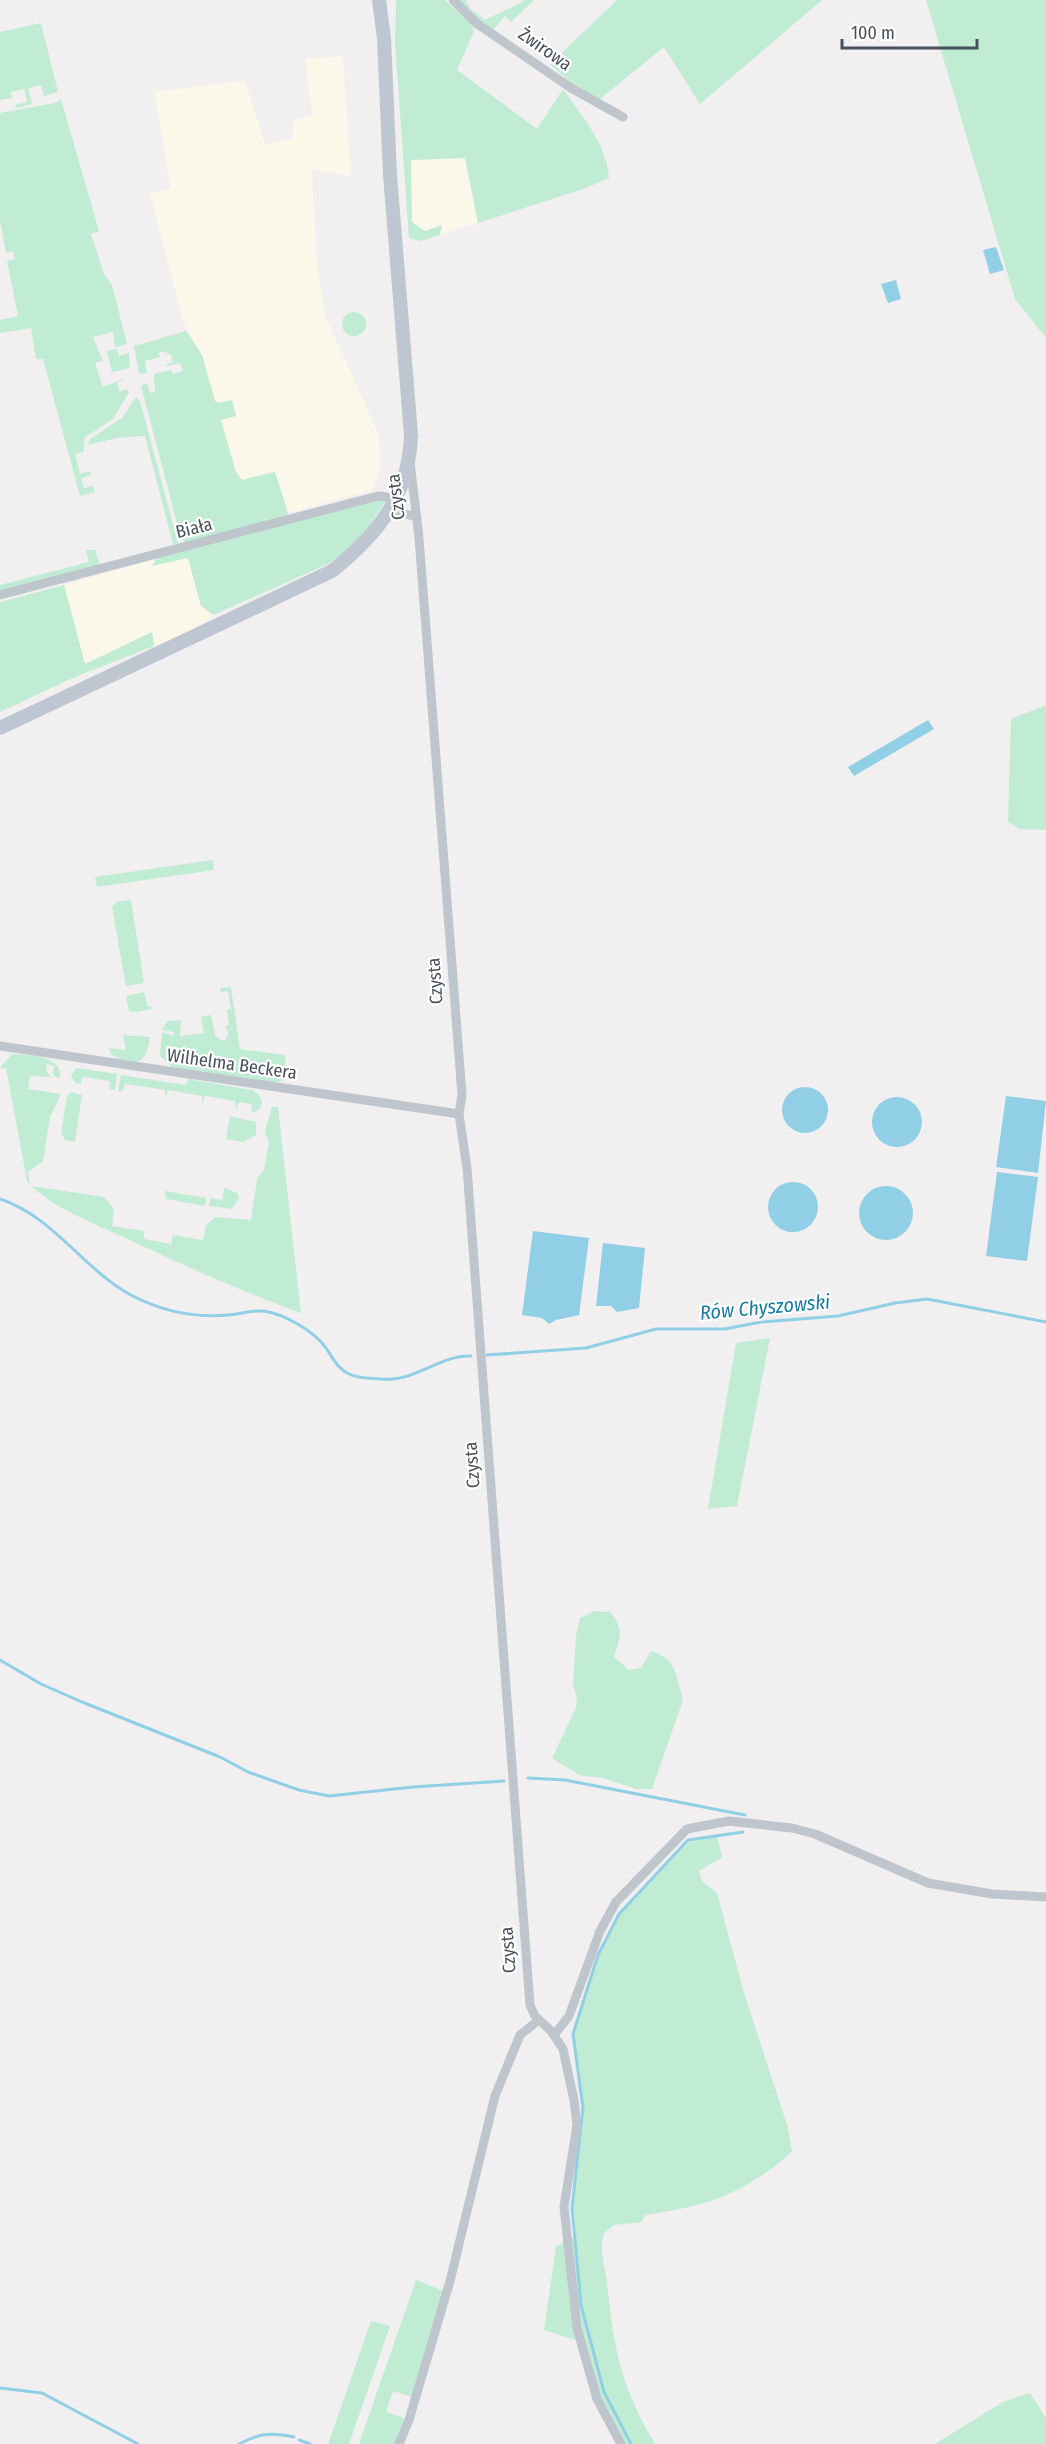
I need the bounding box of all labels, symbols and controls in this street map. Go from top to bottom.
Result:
scale bar [842,12,977,50]
text: 100 m [851,22,895,44]
street label: Żwirowa [514,23,576,75]
street label: Czysta [382,472,410,521]
street label: Biała [173,513,215,543]
street label: Czysta [422,957,448,1005]
street label: Wilhelma Beckera [166,1044,299,1084]
water label: Rów Chyszowski [699,1289,831,1325]
street label: Czysta [459,1441,485,1489]
street label: Czysta [495,1926,521,1974]

